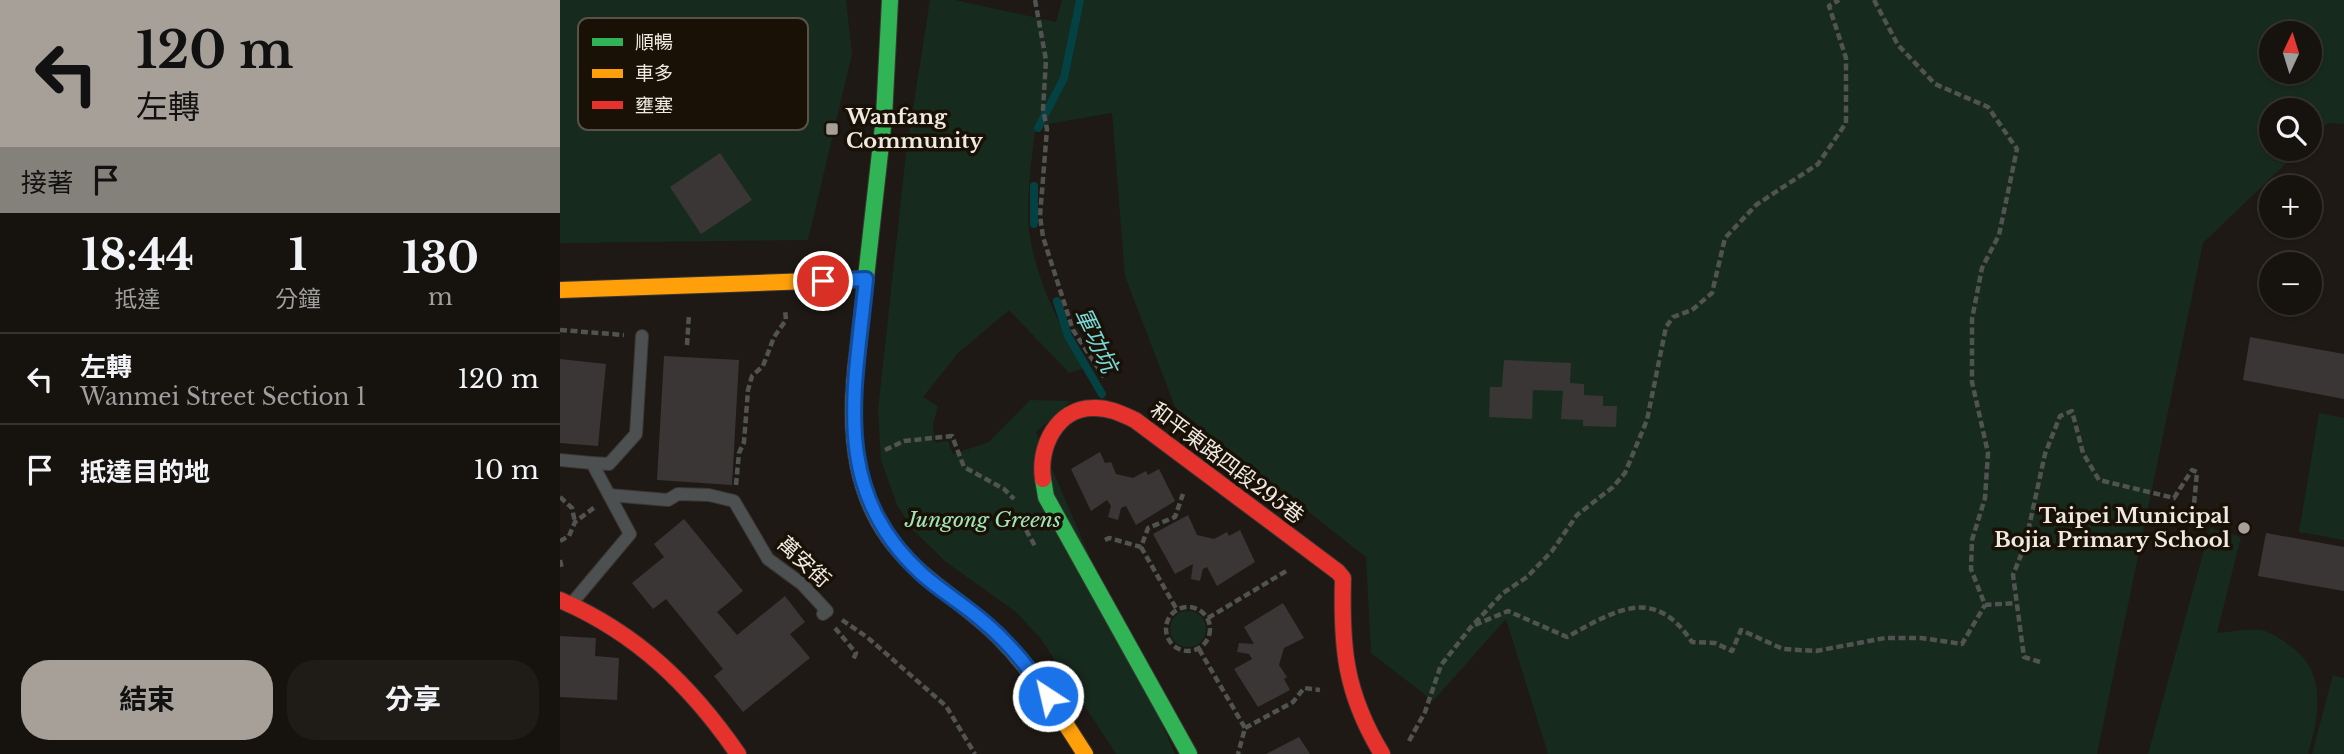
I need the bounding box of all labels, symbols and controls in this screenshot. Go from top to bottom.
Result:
legend [578,18,808,130]
text: 120 m [136,20,294,81]
north arrow [2259,21,2322,84]
map controls [2259,21,2322,315]
icon: left [21,28,112,119]
text: 順暢 [635,31,673,54]
text: 車多 [635,62,673,85]
text: 左轉 [136,87,200,127]
text: 壅塞 [635,94,673,117]
button: search [2259,98,2322,161]
place label: Wanfang Community [845,104,983,154]
marker: Wanfang Community [824,121,840,137]
icon: arrive [87,161,125,199]
text: 接著 [21,167,73,199]
button: + [2259,175,2322,238]
text: 18:44 [81,229,194,281]
text: 1 [289,229,307,281]
text: 130 [402,232,479,284]
pin [793,251,853,311]
button: − [2259,252,2322,315]
icon: arrive [804,262,842,300]
text: m [428,283,453,311]
text: 抵達 [114,285,160,313]
text: 分鐘 [275,285,321,313]
water label: 軍功坑 [1068,303,1125,380]
text: 左轉 [80,351,132,383]
icon: left [21,360,59,398]
text: 120 m [457,363,539,395]
text: Wanmei Street Section 1 [80,383,366,411]
street label: 和平東路四段295巷 [1145,397,1309,529]
icon: arrive [21,451,59,489]
text: 10 m [473,454,539,486]
text: 抵達目的地 [80,456,210,488]
place label: Taipei Municipal Bojia Primary School [1994,503,2231,553]
park label: Jungong Greens [904,507,1061,533]
marker: Taipei Municipal Bojia Primary School [2236,520,2252,536]
street label: 萬安街 [772,531,836,593]
position arrow [1011,659,1085,733]
button: 結束 [21,660,273,740]
button: 分享 [287,660,539,740]

